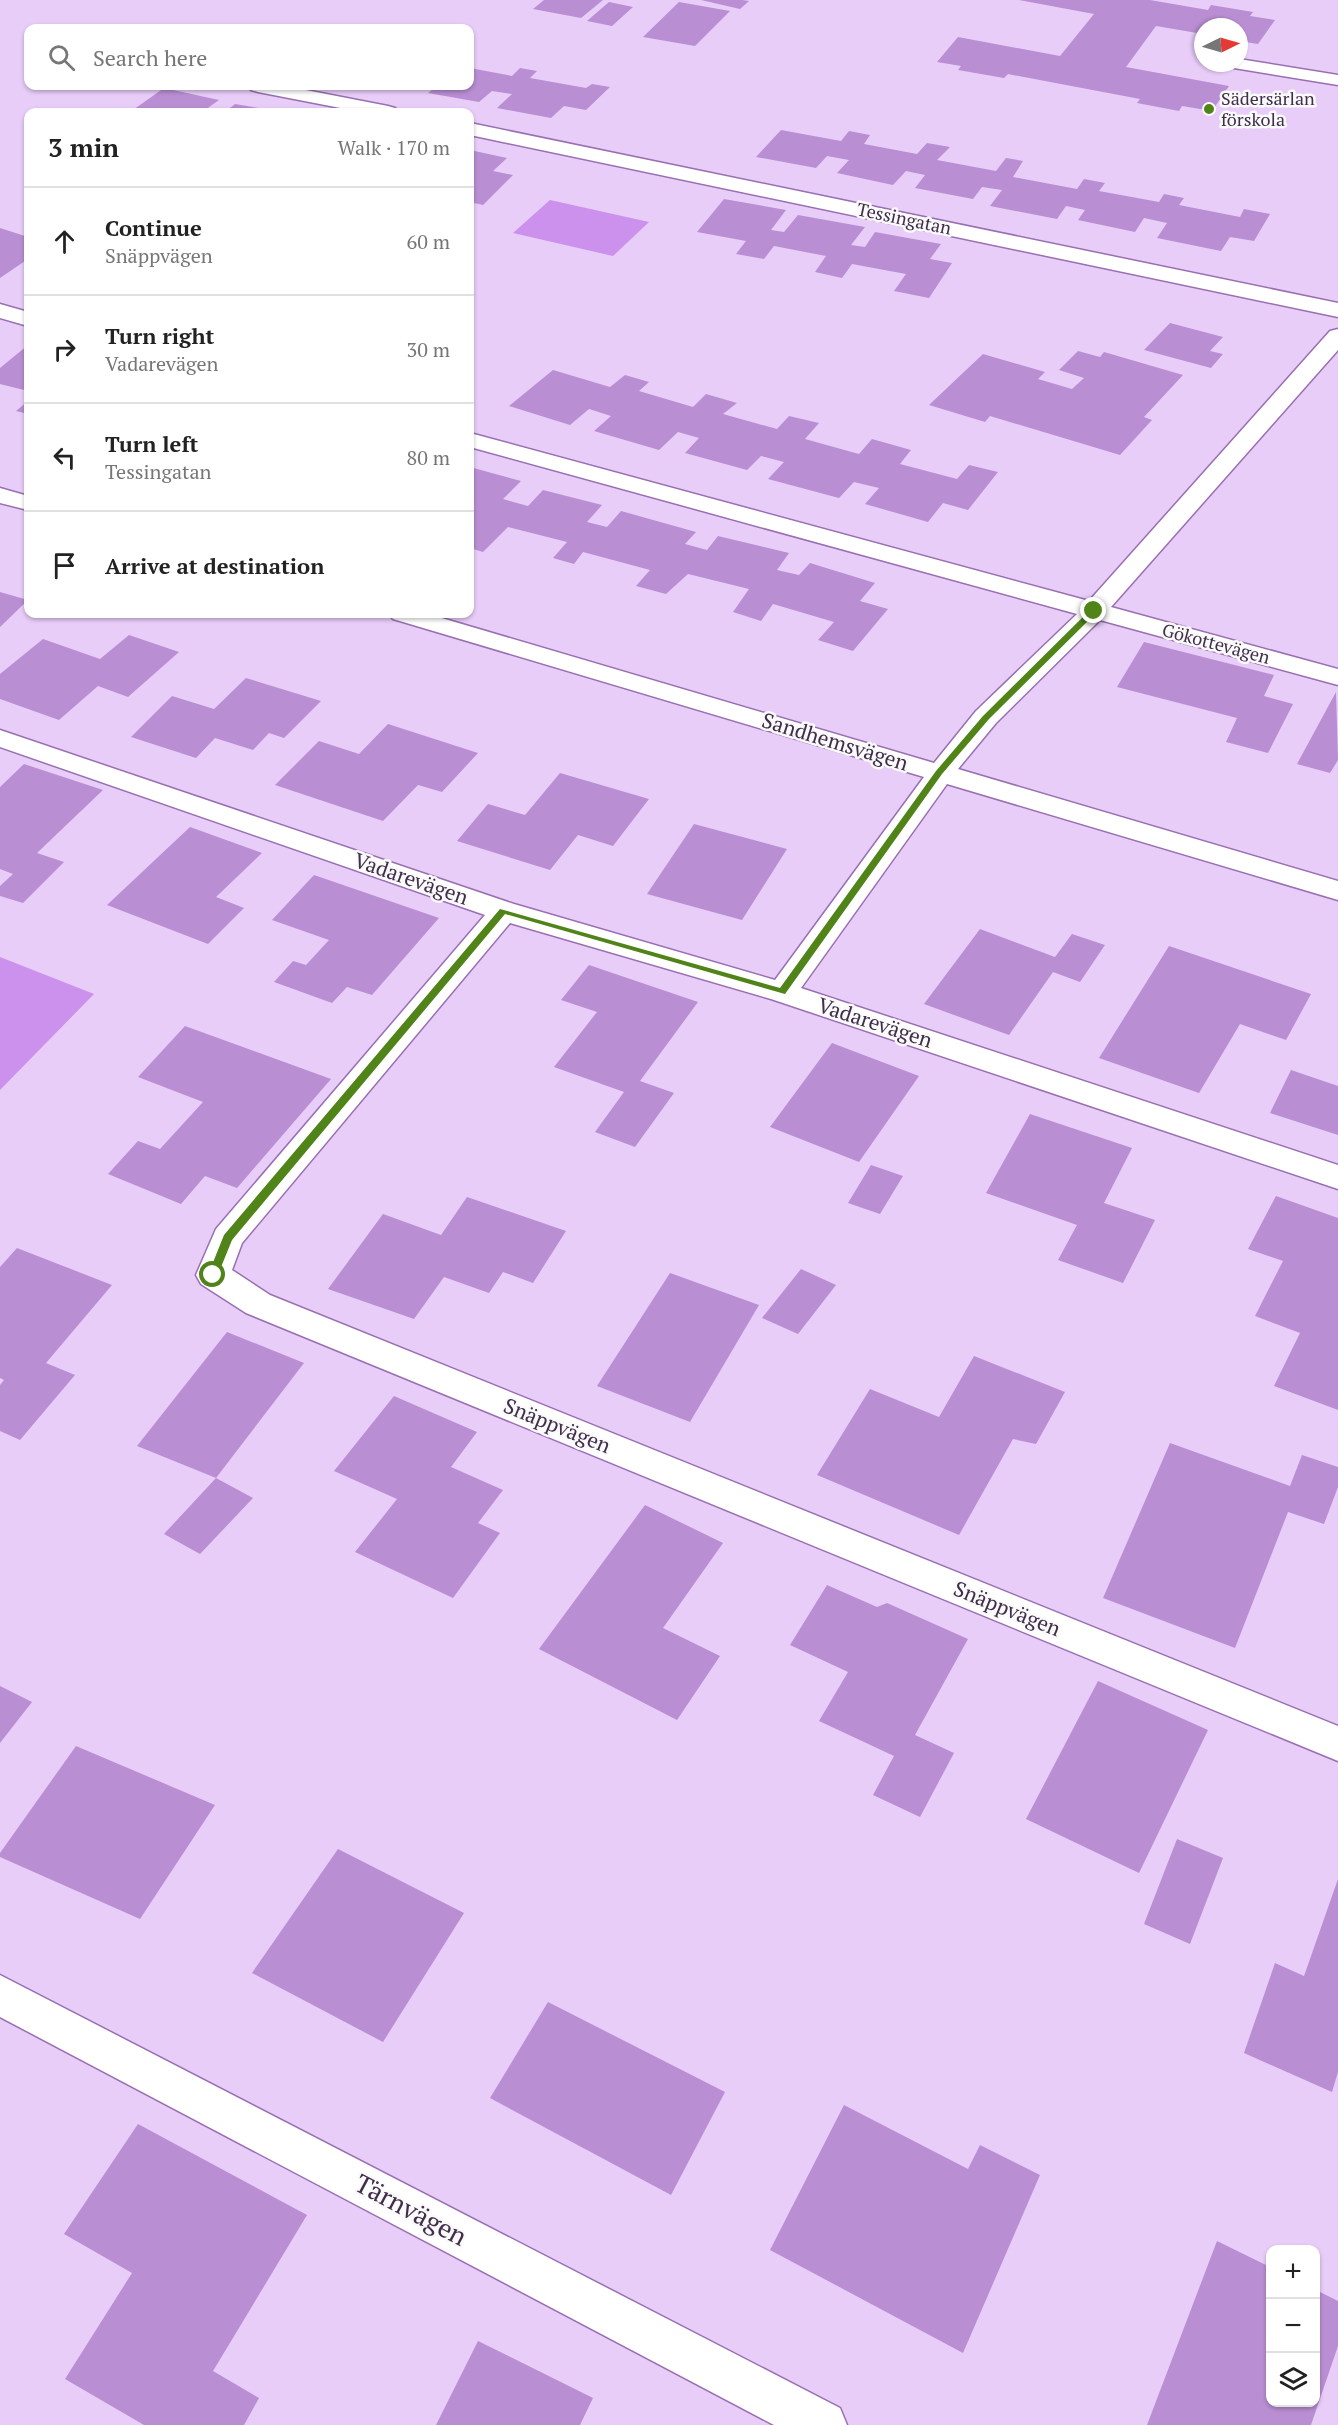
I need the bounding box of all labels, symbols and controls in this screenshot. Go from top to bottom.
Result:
north arrow [1194,18,1248,72]
search box [24,24,474,90]
icon: search [45,41,78,74]
text: Search here [93,43,207,72]
place label: Sädersärlan förskola [1221,86,1315,131]
marker: Sädersärlan förskola [1202,102,1216,116]
text: 3 min [48,130,119,164]
text: Walk · 170 m [338,134,450,161]
street label: Tessingatan [855,196,954,240]
text: Continue [105,213,202,242]
icon: ahead [48,225,81,258]
text: 60 m [407,228,450,255]
text: Snäppvägen [105,242,213,269]
text: Turn right [105,321,214,350]
icon: right [48,333,81,366]
text: 30 m [407,336,450,363]
text: Vadarevägen [105,350,218,377]
text: Turn left [105,429,198,458]
icon: left [48,441,81,474]
text: 80 m [407,444,450,471]
text: Tessingatan [105,458,211,485]
icon: arrive [48,549,81,582]
text: Arrive at destination [105,551,324,580]
route end [1080,597,1106,623]
street label: Gökottevägen [1160,617,1273,669]
street label: Sandhemsvägen [759,706,912,777]
street label: Vadarevägen [350,845,473,911]
street label: Vadarevägen [814,990,937,1054]
route start [199,1261,225,1287]
street label: Snäppvägen [500,1391,616,1459]
street label: Snäppvägen [950,1574,1066,1642]
street label: Tärnvägen [350,2165,473,2253]
map controls [1266,2245,1320,2407]
button: + [1266,2245,1320,2299]
button: − [1266,2299,1320,2353]
button: layers [1266,2353,1320,2407]

